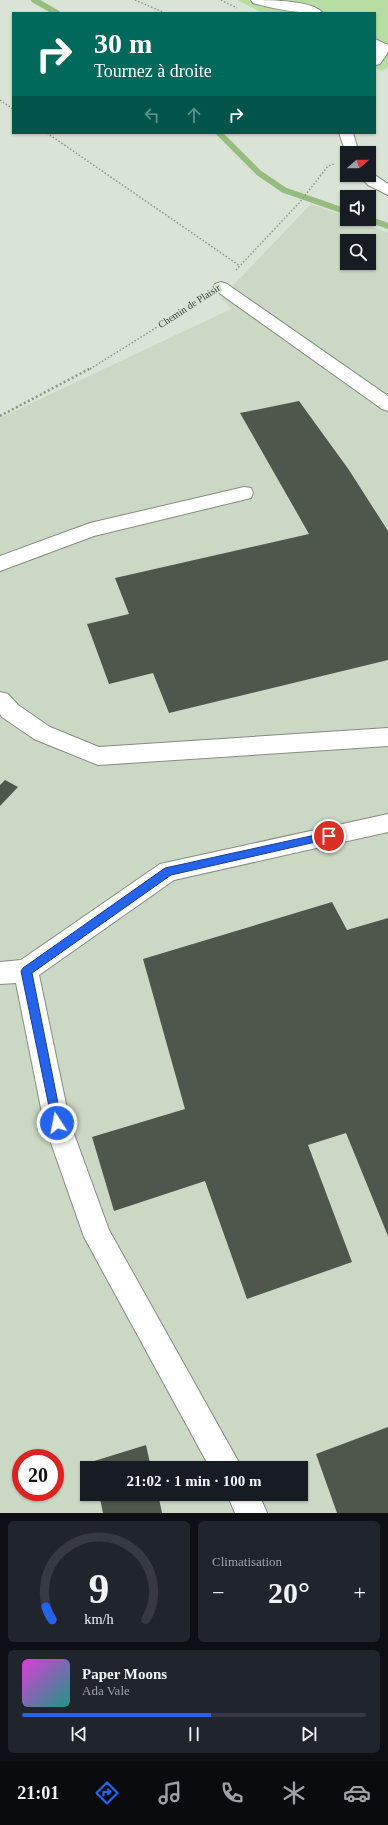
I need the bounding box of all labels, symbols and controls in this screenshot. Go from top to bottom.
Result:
icon: right [28,28,80,80]
text: 30 m [94,28,152,59]
text: Tournez à droite [94,61,212,81]
icon: left [141,104,163,126]
icon: ahead [183,104,205,126]
icon: right [225,104,247,126]
north arrow [340,146,376,182]
map controls [340,146,376,270]
button: sound [340,190,376,226]
button: search [340,234,376,270]
street label: Chemin de Plaisir [156,282,223,330]
pin [312,819,346,853]
icon: arrive [318,825,340,847]
position arrow [36,1102,78,1144]
speed limit sign: 20 [12,1449,64,1501]
text: 21:02 · 1 min · 100 m [127,1473,262,1489]
text: Climatisation [212,1554,282,1569]
text: 9 [89,1565,109,1611]
text: 20° [268,1576,310,1609]
text: − [212,1580,224,1605]
text: + [354,1580,366,1605]
text: km/h [84,1610,114,1626]
text: Paper Moons [82,1666,167,1682]
text: Ada Vale [82,1683,130,1698]
icon: previous [68,1723,90,1745]
icon: pause [183,1723,205,1745]
icon: next [298,1723,320,1745]
icon: directions [93,1779,121,1807]
icon: music [156,1779,184,1807]
icon: phone [218,1779,246,1807]
icon: climate [280,1779,308,1807]
icon: car [343,1779,371,1807]
text: 21:01 [17,1783,59,1803]

